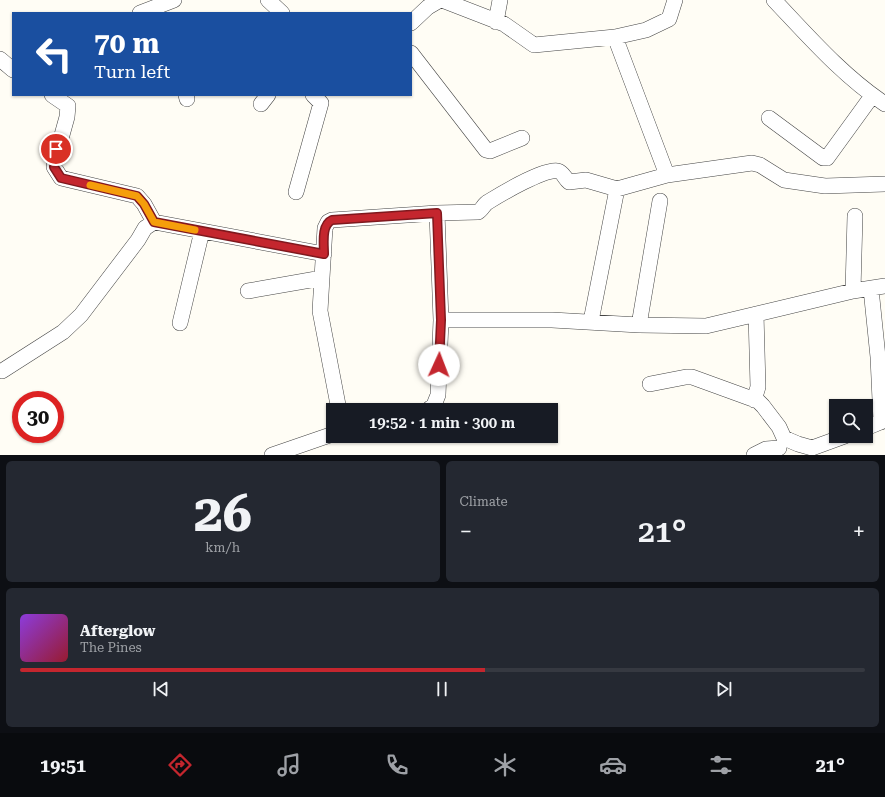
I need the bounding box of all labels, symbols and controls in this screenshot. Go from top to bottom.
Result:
text: 70 m [94,27,159,60]
icon: left [28,28,80,80]
text: Turn left [94,61,170,82]
pin [39,132,73,166]
icon: arrive [45,138,67,160]
position arrow [418,344,460,386]
speed limit sign: 30 [12,391,64,443]
map controls [829,399,873,443]
button: search [829,399,873,443]
text: 19:52 · 1 min · 300 m [369,414,515,432]
text: 26 [194,483,252,544]
text: Climate [460,494,508,509]
text: 21° [638,514,686,549]
text: − [460,519,472,544]
text: + [853,519,865,544]
text: km/h [205,540,240,555]
text: Afterglow [80,622,155,640]
text: The Pines [80,640,142,655]
icon: previous [150,678,172,700]
icon: pause [431,678,453,700]
icon: next [713,678,735,700]
icon: directions [166,751,194,779]
icon: music [275,751,303,779]
icon: phone [383,751,411,779]
icon: climate [491,751,519,779]
icon: car [599,751,627,779]
icon: filters [707,751,735,779]
text: 19:51 [40,755,86,776]
text: 21° [816,755,845,776]

